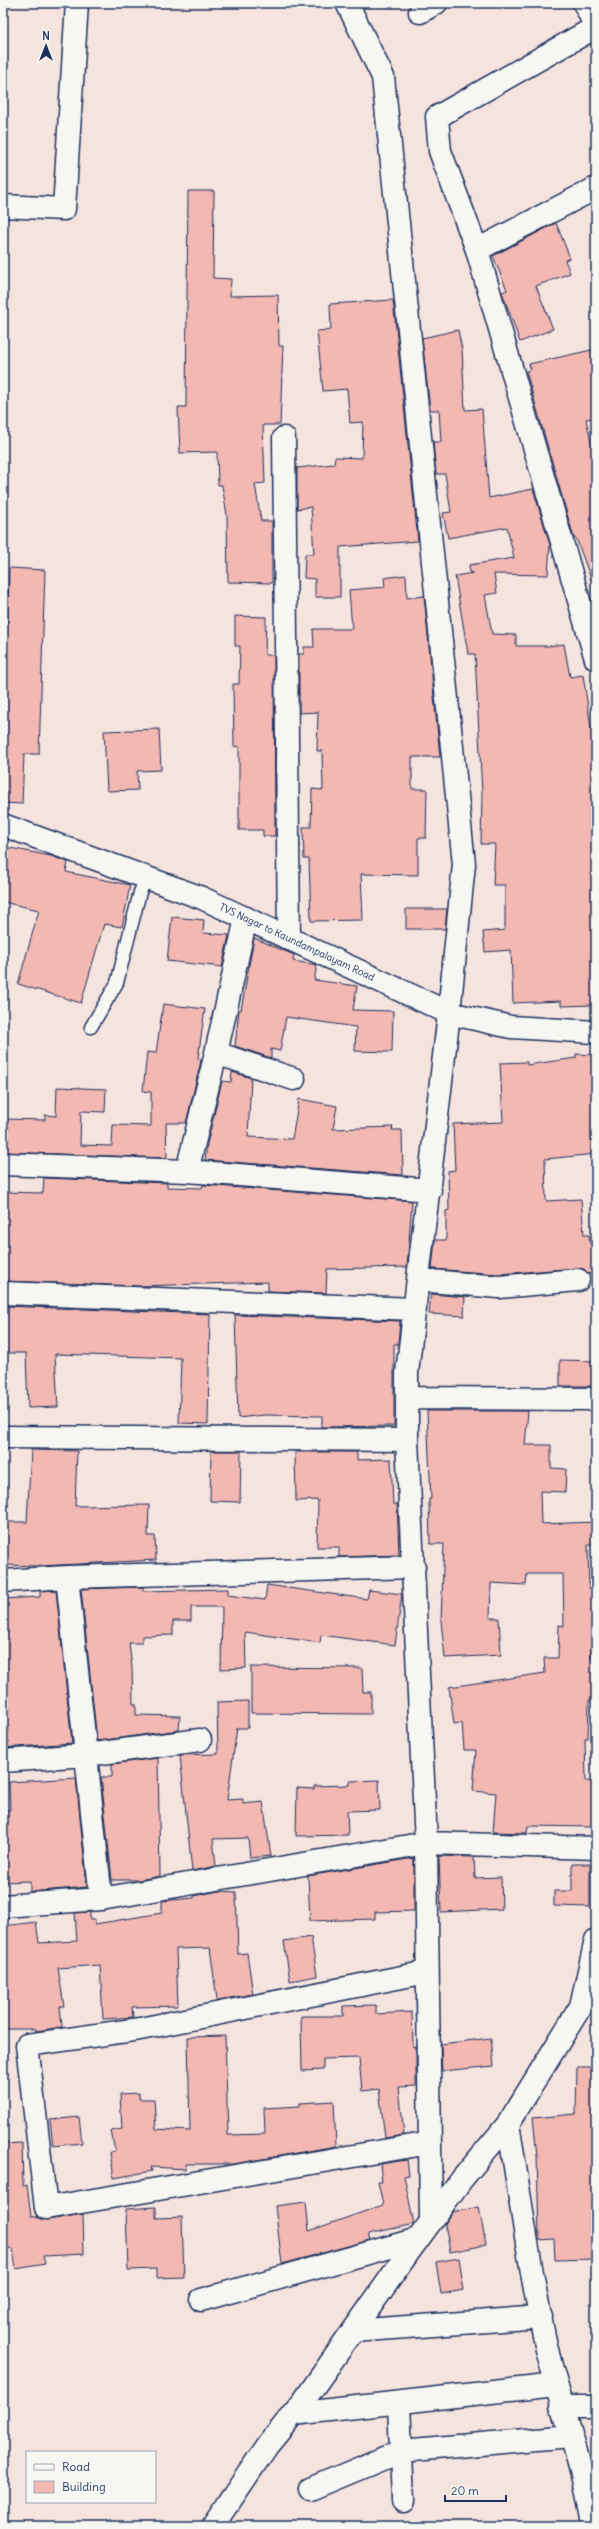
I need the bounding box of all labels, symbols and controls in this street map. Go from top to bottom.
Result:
north arrow [26,26,66,66]
text: N [42,29,50,43]
street label: TVS Nagar to Kaundampalayam Road [217,900,377,984]
legend [26,2451,156,2503]
text: Road [62,2459,90,2474]
scale bar [445,2477,506,2503]
text: Building [62,2479,106,2494]
text: 20 m [451,2483,479,2498]

